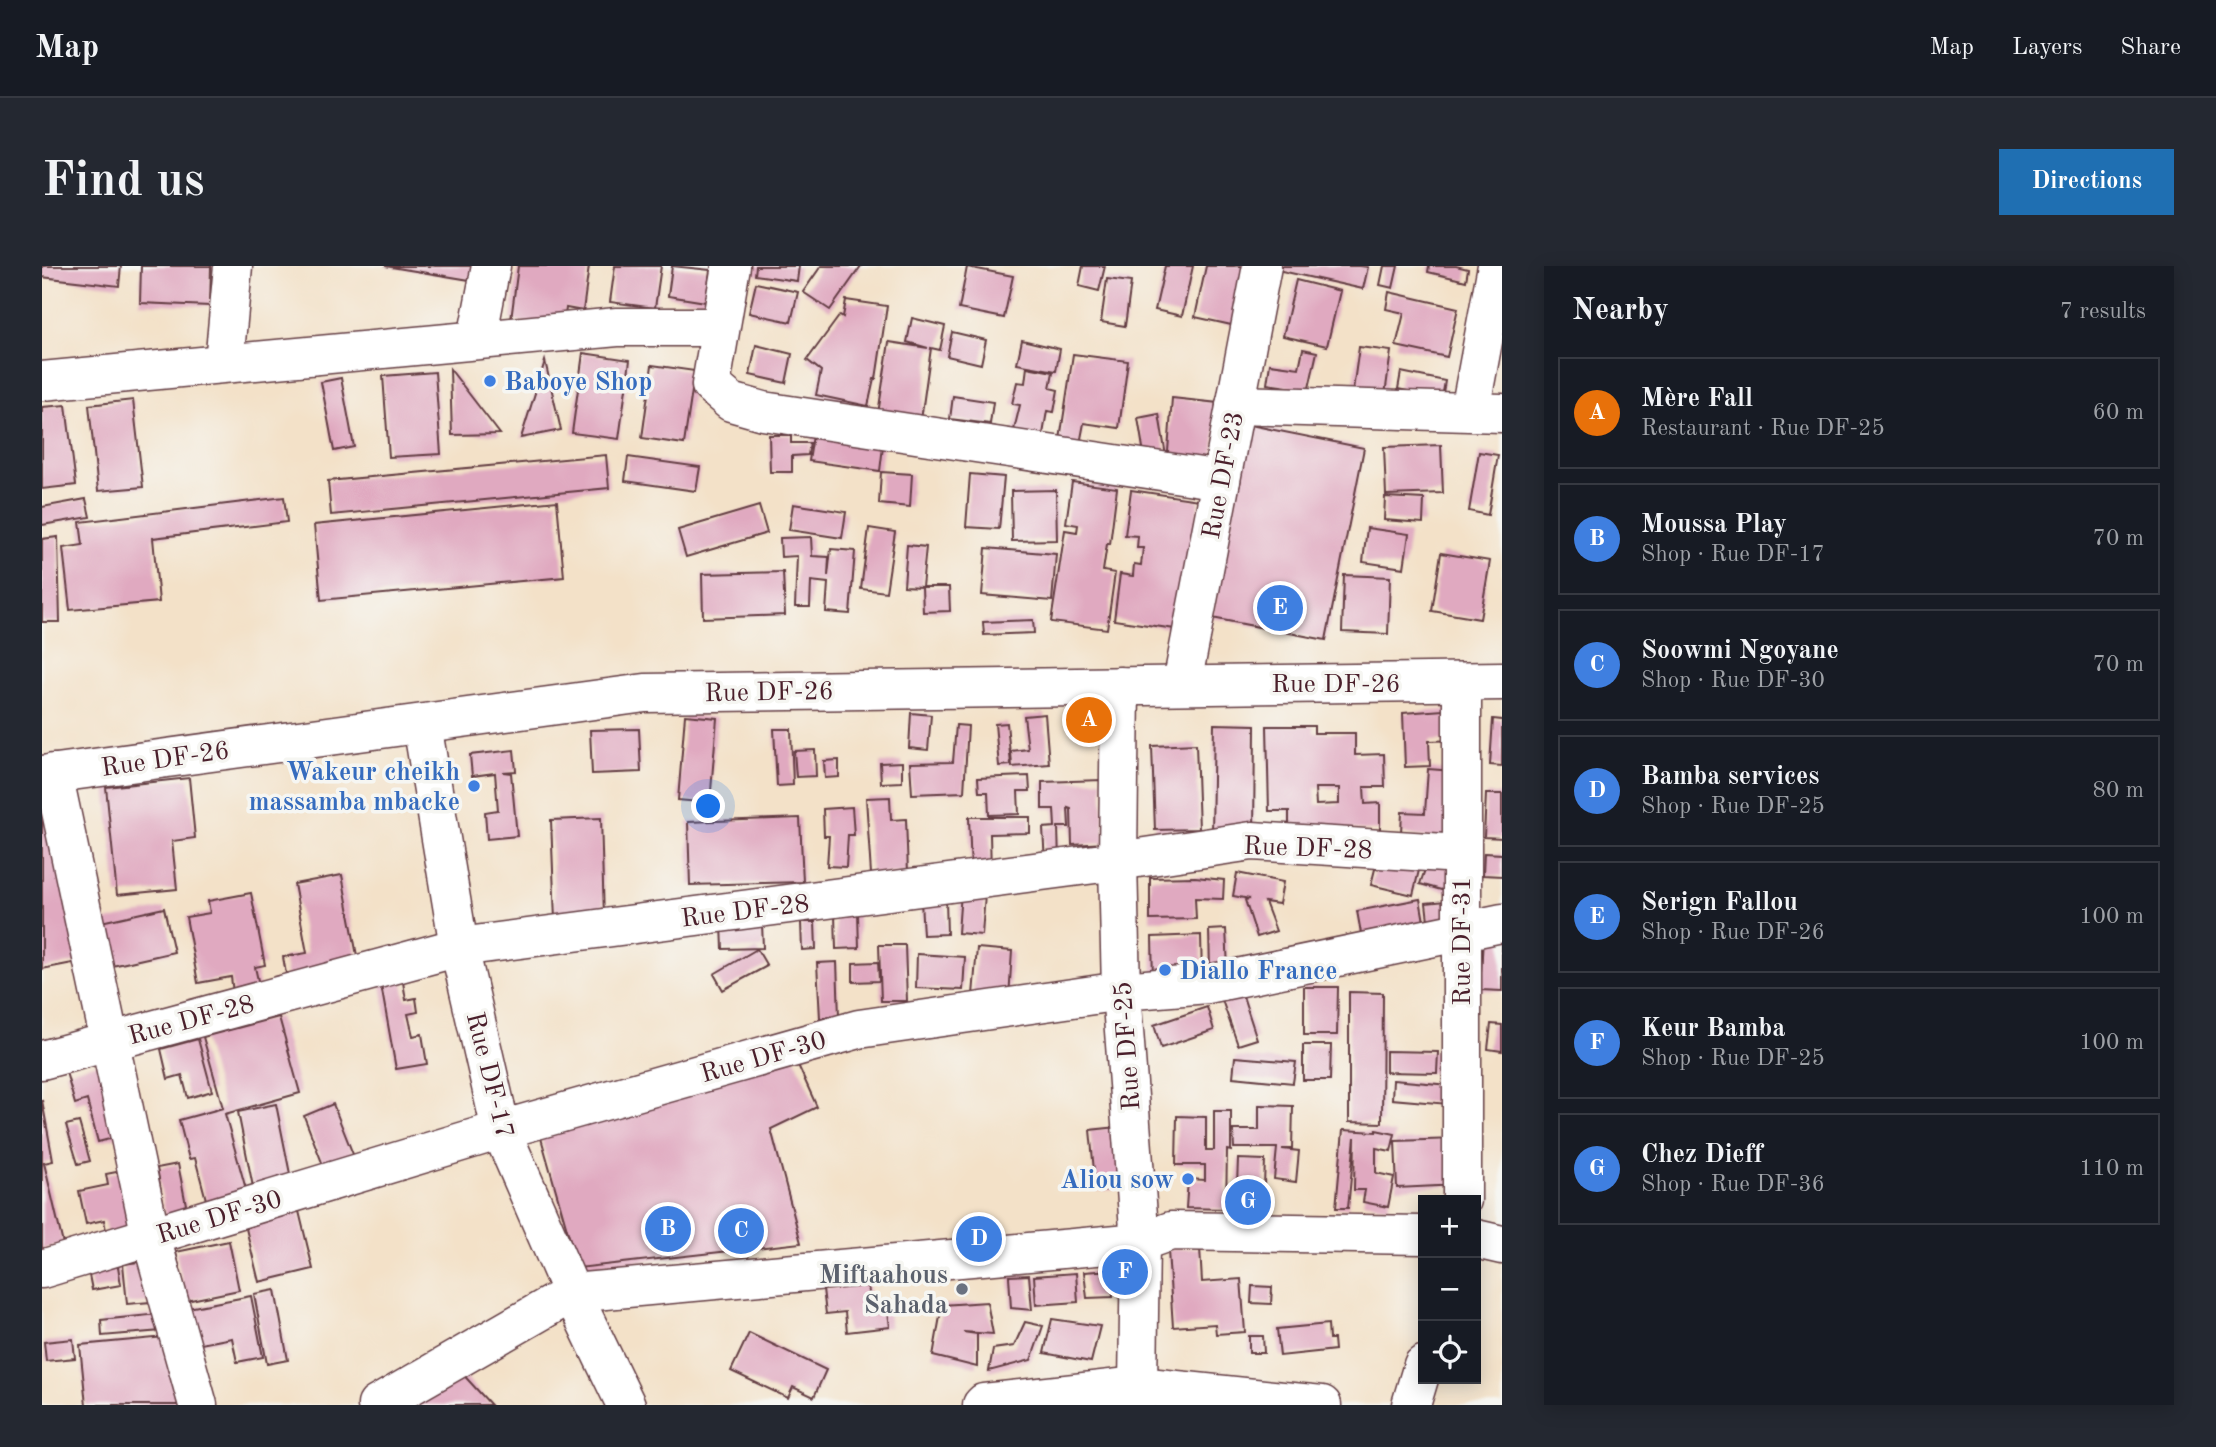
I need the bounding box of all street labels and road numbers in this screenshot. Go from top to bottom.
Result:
street label: Rue DF-23 [1199,409,1249,541]
street label: Rue DF-26 [1271,672,1401,698]
street label: Rue DF-26 [704,679,834,707]
street label: Rue DF-26 [99,738,231,782]
street label: Rue DF-28 [1243,834,1373,864]
street label: Rue DF-31 [1450,876,1476,1006]
street label: Rue DF-28 [679,891,811,933]
street label: Rue DF-25 [1111,980,1145,1111]
street label: Rue DF-28 [126,992,257,1050]
street label: Rue DF-17 [461,1010,517,1141]
street label: Rue DF-30 [698,1028,829,1088]
street label: Rue DF-30 [154,1187,285,1249]

